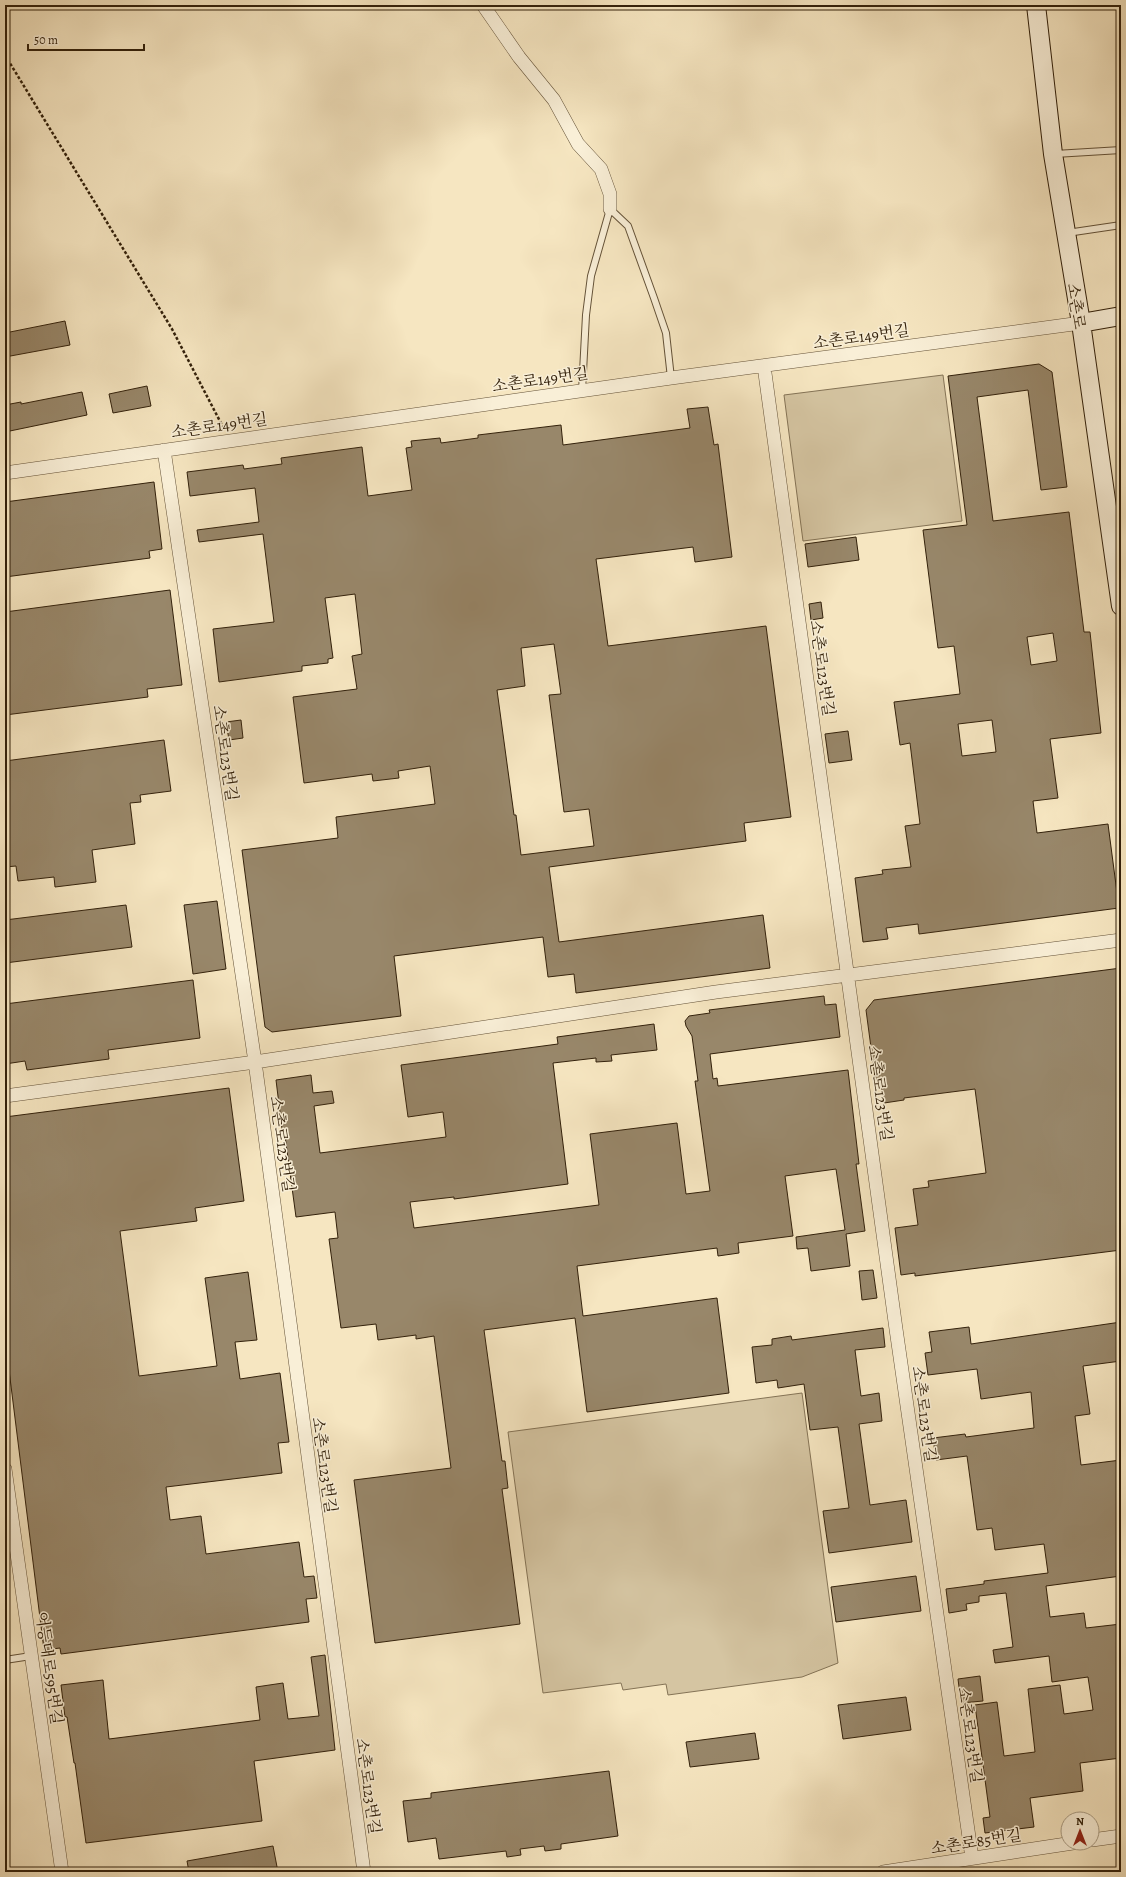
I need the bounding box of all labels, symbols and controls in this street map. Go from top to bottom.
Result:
scale bar [28,26,144,52]
text: 50 m [34,32,58,48]
street label: 소촌로 [1062,282,1091,331]
street label: 소촌로149번길 [811,319,911,355]
street label: 소촌로149번길 [490,362,590,398]
street label: 소촌로149번길 [169,408,269,444]
street label: 소촌로123번길 [804,619,840,718]
street label: 소촌로123번길 [207,704,243,803]
street label: 소촌로123번길 [862,1044,898,1143]
street label: 소촌로123번길 [264,1095,300,1194]
street label: 소촌로123번길 [906,1365,942,1464]
street label: 소촌로123번길 [306,1416,342,1515]
street label: 어등대로595번길 [30,1610,68,1726]
street label: 소촌로123번길 [952,1686,988,1785]
street label: 소촌로123번길 [350,1737,386,1836]
north arrow [1060,1811,1100,1851]
text: N [1076,1814,1084,1829]
street label: 소촌로85번길 [929,1824,1023,1860]

